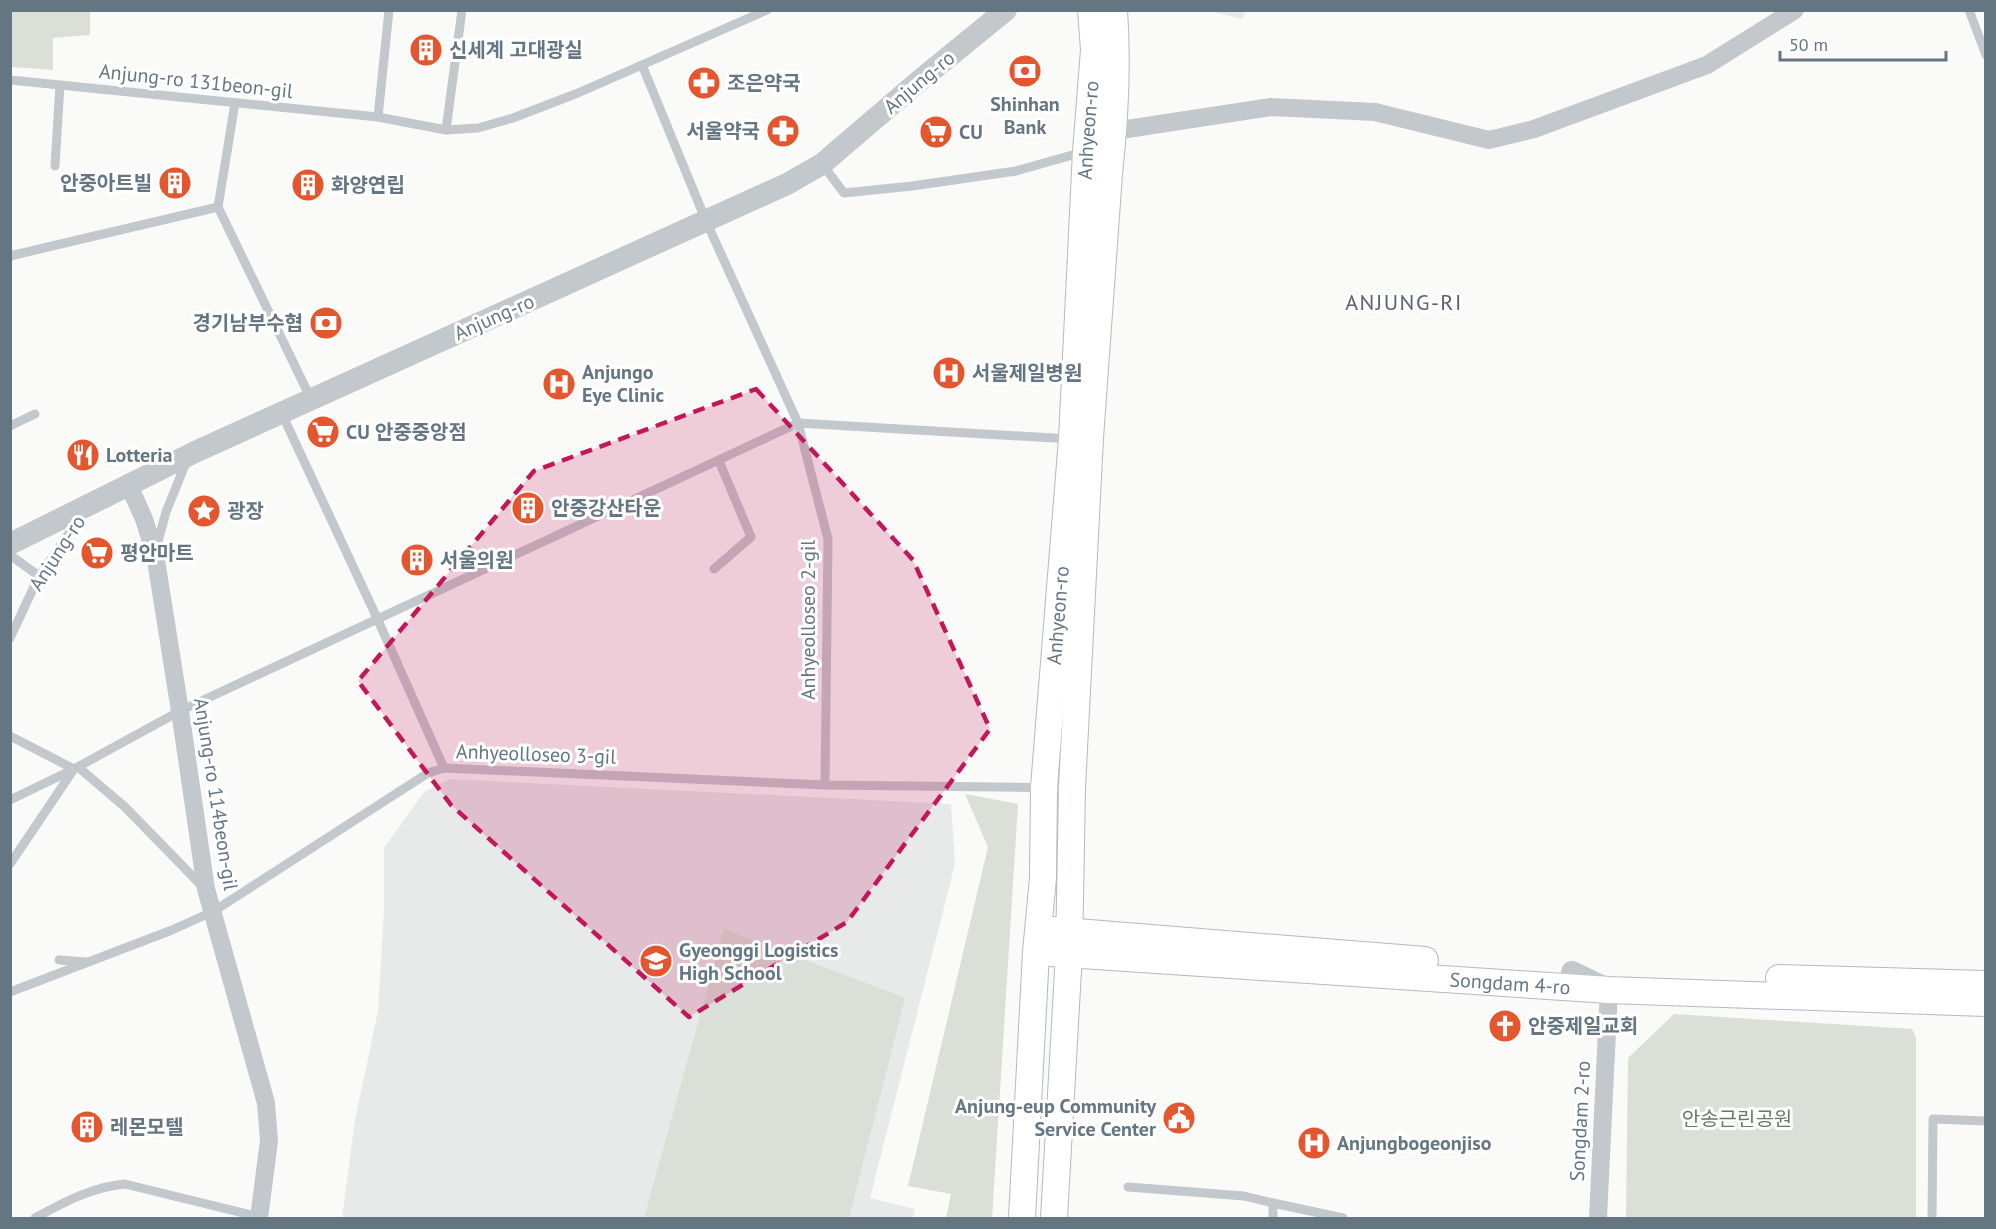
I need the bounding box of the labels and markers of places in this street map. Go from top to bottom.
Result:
building icon: 신세계 고대광실 [408,32,444,68]
place label: 신세계 고대광실 [449,37,583,63]
bank icon: Shinhan Bank [1007,53,1043,89]
pharmacy icon: 조은약국 [686,65,722,101]
place label: 조은약국 [727,70,801,96]
place label: Shinhan Bank [990,91,1060,140]
pharmacy icon: 서울약국 [765,113,801,149]
supermarket icon: CU [918,114,954,150]
place label: 서울약국 [686,118,760,144]
place label: CU [959,119,983,145]
building icon: 안중아트빌 [157,165,193,201]
building icon: 화양연립 [290,167,326,203]
place label: 안중아트빌 [60,170,152,196]
place label: 화양연립 [331,172,405,198]
bank icon: 경기남부수협 [308,305,344,341]
place label: 경기남부수협 [193,310,303,336]
hospital icon: 서울제일병원 [931,355,967,391]
place label: Anjungo Eye Clinic [582,359,665,408]
place label: 서울제일병원 [972,360,1082,386]
hospital icon: Anjungo Eye Clinic [541,366,577,402]
supermarket icon: CU 안중중앙점 [305,414,341,450]
place label: CU 안중중앙점 [346,419,467,445]
restaurant icon: Lotteria [65,437,101,473]
place label: Lotteria [106,442,173,468]
building icon: 안중강산타운 [510,490,546,526]
place icon: 광장 [186,493,222,529]
place label: 안중강산타운 [551,495,661,521]
place label: 광장 [227,498,264,524]
supermarket icon: 평안마트 [79,535,115,571]
place label: 평안마트 [120,540,194,566]
building icon: 서울의원 [399,542,435,578]
place label: 서울의원 [440,547,514,573]
place label: Gyeonggi Logistics High School [679,937,839,986]
school or university icon: Gyeonggi Logistics High School [638,943,674,979]
church icon: 안중제일교회 [1487,1008,1523,1044]
place label: 안중제일교회 [1528,1013,1638,1039]
place label: Anjung-eup Community Service Center [955,1093,1156,1142]
public building icon: Anjung-eup Community Service Center [1161,1100,1197,1136]
building icon: 레몬모텔 [69,1109,105,1145]
place label: 레몬모텔 [110,1114,184,1140]
hospital icon: Anjungbogeonjiso [1296,1125,1332,1161]
place label: Anjungbogeonjiso [1337,1130,1492,1156]

